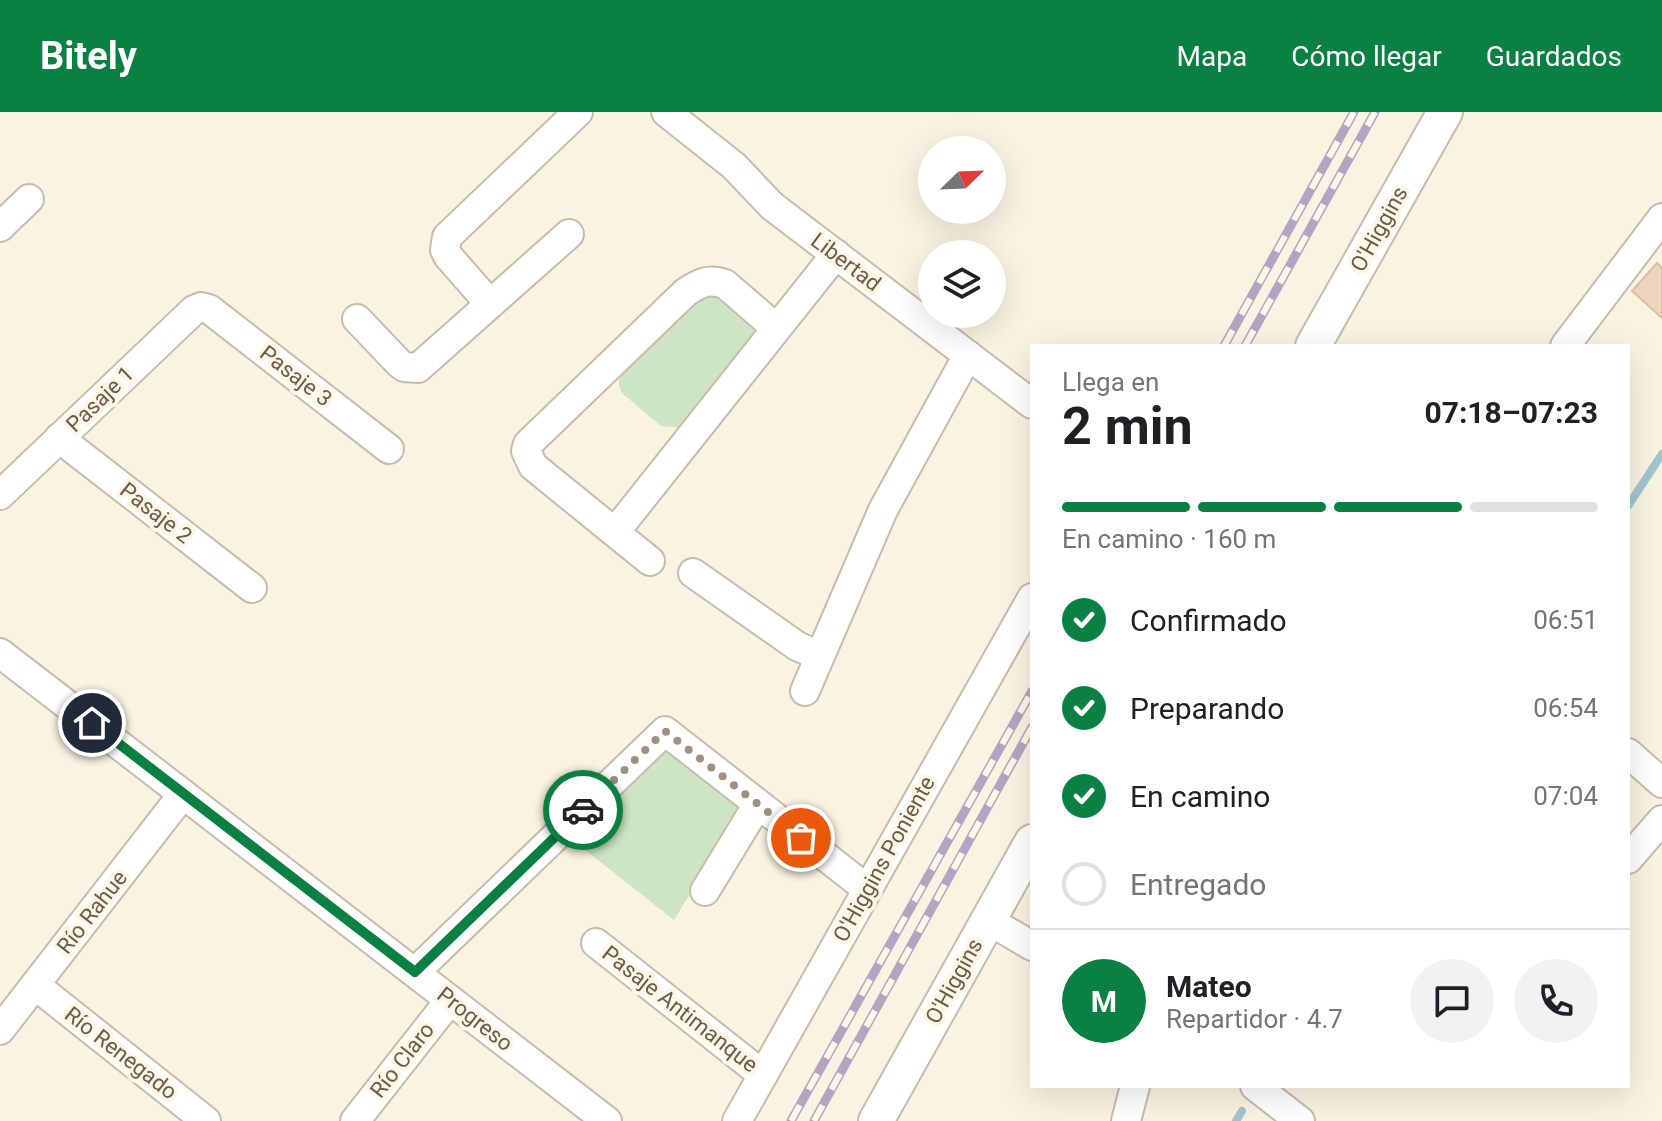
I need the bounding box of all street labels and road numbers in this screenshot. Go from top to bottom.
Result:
street label: O'Higgins [1345,182,1413,276]
street label: Libertad [806,228,886,296]
street label: Pasaje 3 [255,340,337,412]
street label: Pasaje 1 [61,361,139,437]
street label: Pasaje 2 [115,477,197,549]
street label: O'Higgins Poniente [828,772,940,946]
street label: Río Rahue [52,866,132,958]
street label: O'Higgins [920,934,988,1028]
street label: Pasaje Antimanque [597,941,763,1077]
street label: Progreso [432,982,518,1056]
street label: Río Renegado [60,1001,182,1105]
street label: Río Claro [365,1017,439,1103]

